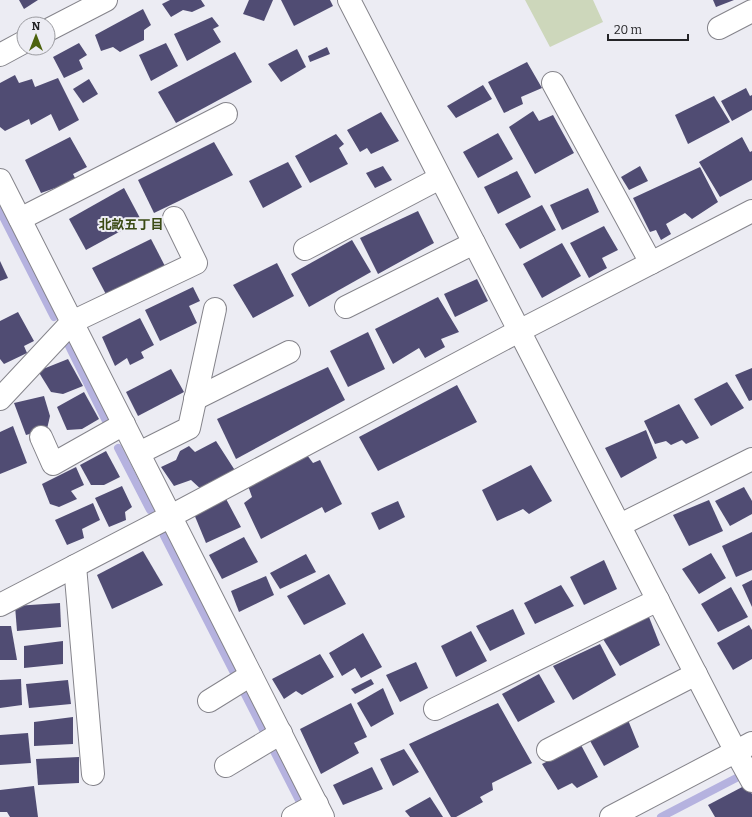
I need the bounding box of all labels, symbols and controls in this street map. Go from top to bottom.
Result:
north arrow [16,16,56,56]
scale bar [608,16,688,42]
text: N [32,20,41,33]
text: 20 m [614,23,643,37]
district label: 北畝五丁目 [98,217,164,232]

